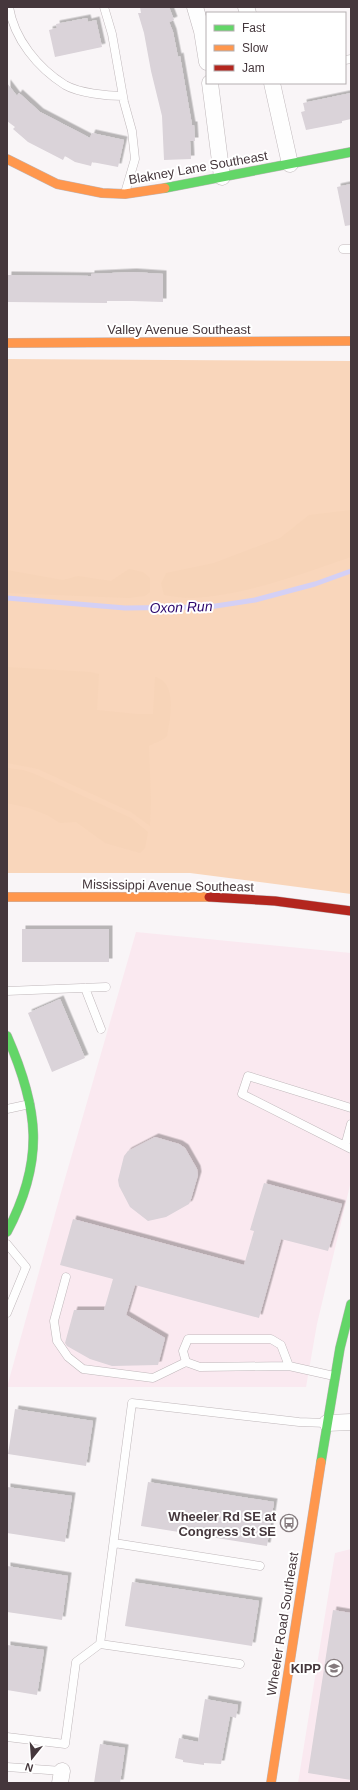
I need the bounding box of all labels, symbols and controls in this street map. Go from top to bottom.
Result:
legend [206,12,346,84]
text: Fast [242,21,266,35]
text: Slow [242,41,268,55]
text: Jam [242,61,265,75]
street label: Blakney Lane Southeast [127,148,269,187]
street label: Valley Avenue Southeast [107,322,251,337]
water label: Oxon Run [149,598,213,616]
street label: Mississippi Avenue Southeast [82,877,254,895]
place label: Wheeler Rd SE at Congress St SE [168,1509,277,1539]
bus stop icon: Wheeler Rd SE at Congress St SE [279,1513,299,1533]
street label: Wheeler Road Southeast [264,1551,301,1697]
school or university icon: KIPP [324,1658,344,1678]
place label: KIPP [291,1661,321,1676]
north arrow [12,1738,52,1778]
text: N [23,1761,35,1774]

